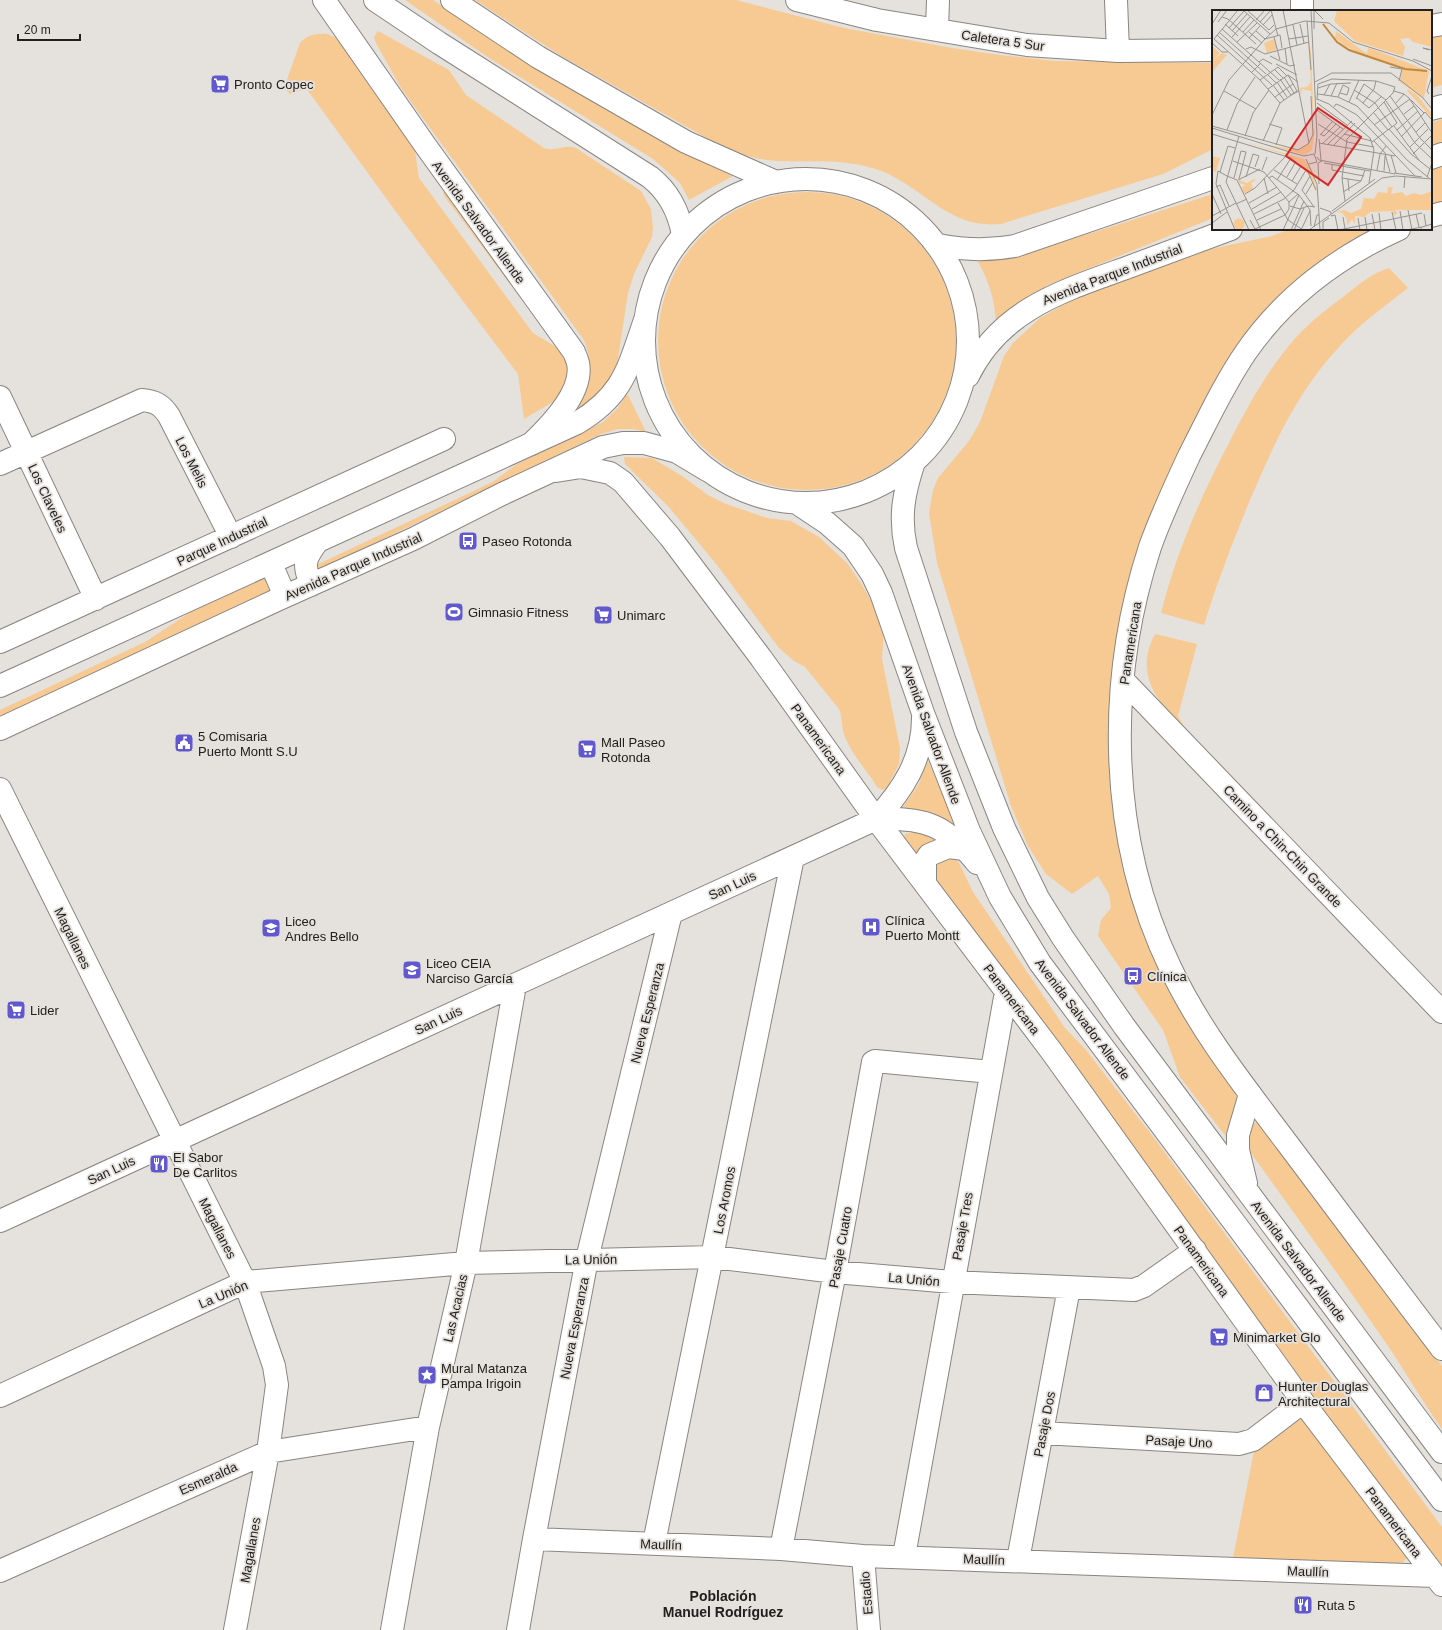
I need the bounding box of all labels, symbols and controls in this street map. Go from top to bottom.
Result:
inset map [1212,10,1432,230]
scale bar [18,16,80,42]
text: 20 m [24,23,51,37]
street label: Caletera 5 Sur [960,27,1046,54]
supermarket icon: Pronto Copec [209,73,231,95]
place label: Pronto Copec [234,77,314,92]
street label: Avenida Salvador Allende [429,158,528,287]
street label: Avenida Parque Industrial [1040,241,1184,308]
street label: Los Melis [172,434,211,491]
street label: Los Claveles [25,461,70,536]
street label: Parque Industrial [175,514,270,569]
street label: Avenida Parque Industrial [282,529,424,604]
bus stop icon: Paseo Rotonda [457,530,479,552]
place label: Paseo Rotonda [482,534,572,549]
street label: Panamericana [1117,600,1145,686]
sports icon: Gimnasio Fitness [443,601,465,623]
supermarket icon: Unimarc [592,604,614,626]
place label: Gimnasio Fitness [468,605,569,620]
place label: Unimarc [617,608,666,623]
street label: Avenida Salvador Allende [899,662,964,806]
street label: Panamericana [788,701,850,778]
place label: 5 Comisaria Puerto Montt S.U [198,729,298,759]
public building icon: 5 Comisaria Puerto Montt S.U [173,732,195,754]
place label: Mall Paseo Rotonda [601,735,665,765]
supermarket icon: Mall Paseo Rotonda [576,738,598,760]
street label: Camino a Chin-Chin Grande [1220,782,1345,911]
street label: San Luis [706,868,759,903]
street label: Magallanes [51,905,94,972]
place label: Clínica Puerto Montt [885,913,960,943]
place label: Liceo Andres Bello [285,914,359,944]
hospital icon: Clínica Puerto Montt [860,916,882,938]
school or university icon: Liceo Andres Bello [260,917,282,939]
place label: Liceo CEIA Narciso García [426,956,513,986]
street label: Avenida Salvador Allende [1032,956,1133,1083]
school or university icon: Liceo CEIA Narciso García [401,959,423,981]
street label: Nueva Esperanza [628,960,667,1065]
street label: Panamericana [980,961,1043,1038]
bus stop icon: Clínica [1122,965,1144,987]
place label: Clínica [1147,969,1188,984]
supermarket icon: Lider [5,999,27,1021]
place label: Lider [30,1003,60,1018]
street label: San Luis [412,1003,465,1038]
place label: El Sabor De Carlitos [173,1150,238,1180]
street label: San Luis [85,1153,138,1188]
restaurant icon: El Sabor De Carlitos [148,1153,170,1175]
street label: Los Aromos [711,1164,738,1235]
street label: Pasaje Tres [949,1190,976,1261]
street label: Magallanes [196,1195,240,1262]
street label: Avenida Salvador Allende [1248,1198,1349,1325]
street label: Pasaje Cuatro [826,1205,855,1289]
street label: Panamericana [1171,1223,1233,1300]
street label: La Unión [565,1252,617,1267]
street label: La Unión [887,1270,941,1289]
street label: Las Acacias [440,1272,471,1344]
street label: Nueva Esperanza [557,1275,592,1380]
street label: La Unión [196,1277,250,1312]
supermarket icon: Minimarket Glo [1208,1326,1230,1348]
place label: Minimarket Glo [1233,1330,1320,1345]
place label: Mural Matanza Pampa Irigoin [441,1361,528,1391]
place icon: Mural Matanza Pampa Irigoin [416,1364,438,1386]
place label: Hunter Douglas Architectural [1278,1379,1369,1409]
shop icon: Hunter Douglas Architectural [1253,1382,1275,1404]
street label: Pasaje Dos [1031,1390,1058,1458]
street label: Pasaje Uno [1145,1432,1213,1451]
street label: Esmeralda [177,1459,240,1498]
street label: Panamericana [1362,1484,1425,1561]
street label: Magallanes [237,1516,264,1584]
street label: Maullín [640,1536,682,1553]
street label: Maullín [963,1551,1005,1568]
street label: Maullín [1287,1563,1329,1580]
street label: Estadio [857,1571,876,1615]
district label: Población Manuel Rodríguez [663,1588,783,1620]
restaurant icon: Ruta 5 [1292,1594,1314,1616]
place label: Ruta 5 [1317,1598,1355,1613]

